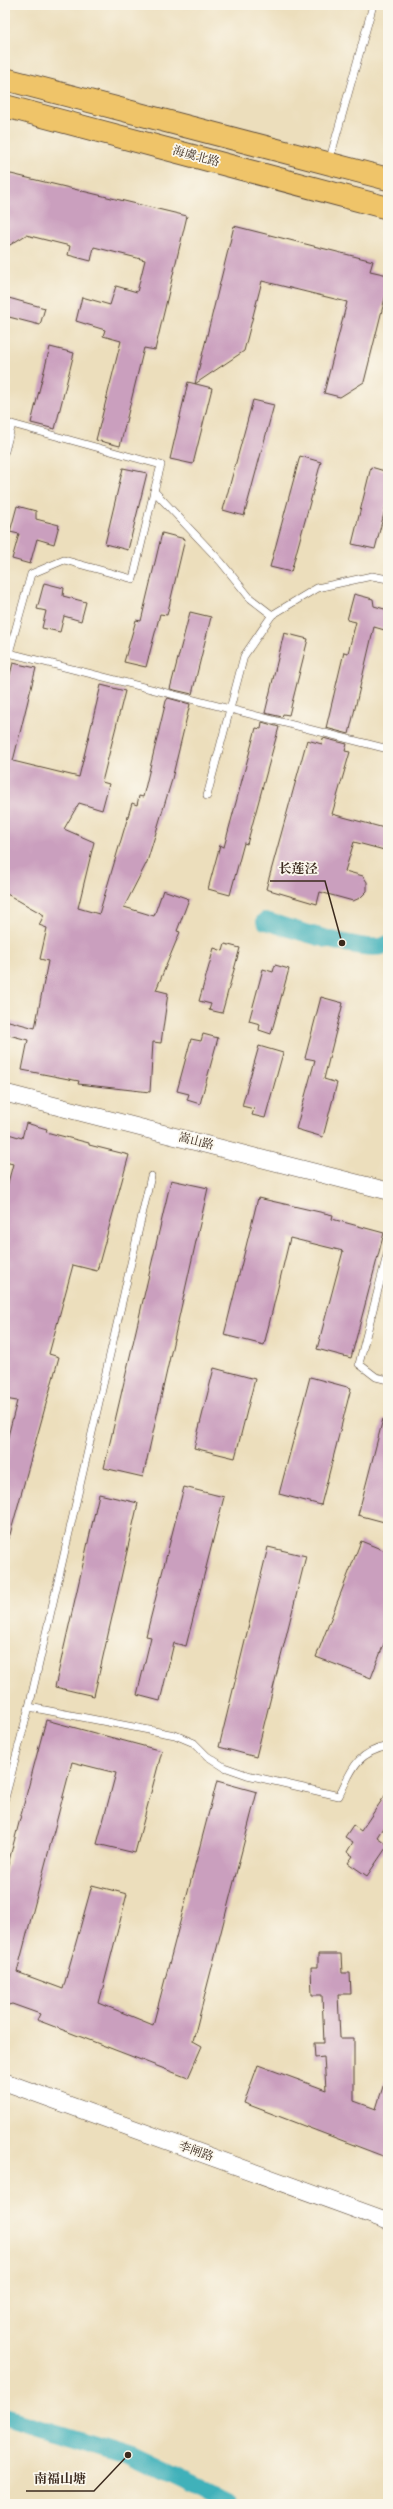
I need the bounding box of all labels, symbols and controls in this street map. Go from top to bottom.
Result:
street label: 海虞北路 [171,143,221,169]
callout: 长莲泾 [270,856,325,881]
text: 长莲泾 [278,861,318,876]
street label: 嵩山路 [177,1130,215,1152]
street label: 李闸路 [177,2138,216,2164]
callout: 南福山塘 [26,2466,94,2491]
text: 南福山塘 [34,2471,86,2486]

